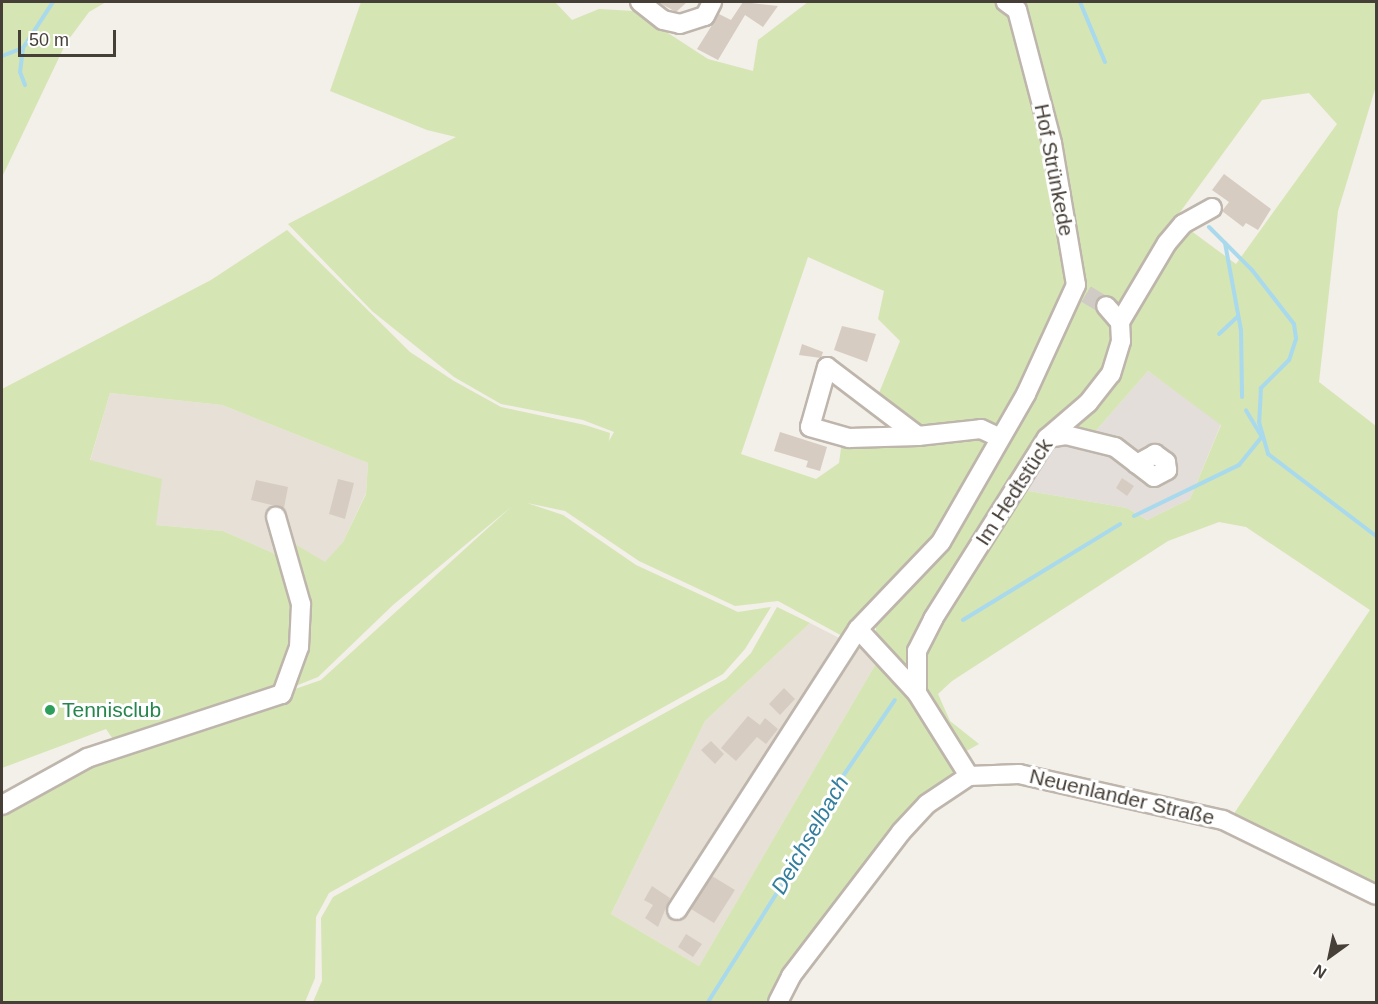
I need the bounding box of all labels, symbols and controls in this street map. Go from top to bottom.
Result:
scale bar [21,18,118,56]
text: 50 m [29,30,69,50]
street label: Hof Strünkede [1029,102,1079,238]
street label: Im Hedtstück [970,434,1058,550]
place label: Tennisclub [62,697,161,723]
marker: Tennisclub [43,703,57,717]
street label: Neuenlander Straße [1027,763,1217,831]
water label: Deichselbach [766,771,854,899]
north arrow [1300,926,1360,986]
text: N [1310,961,1329,982]

